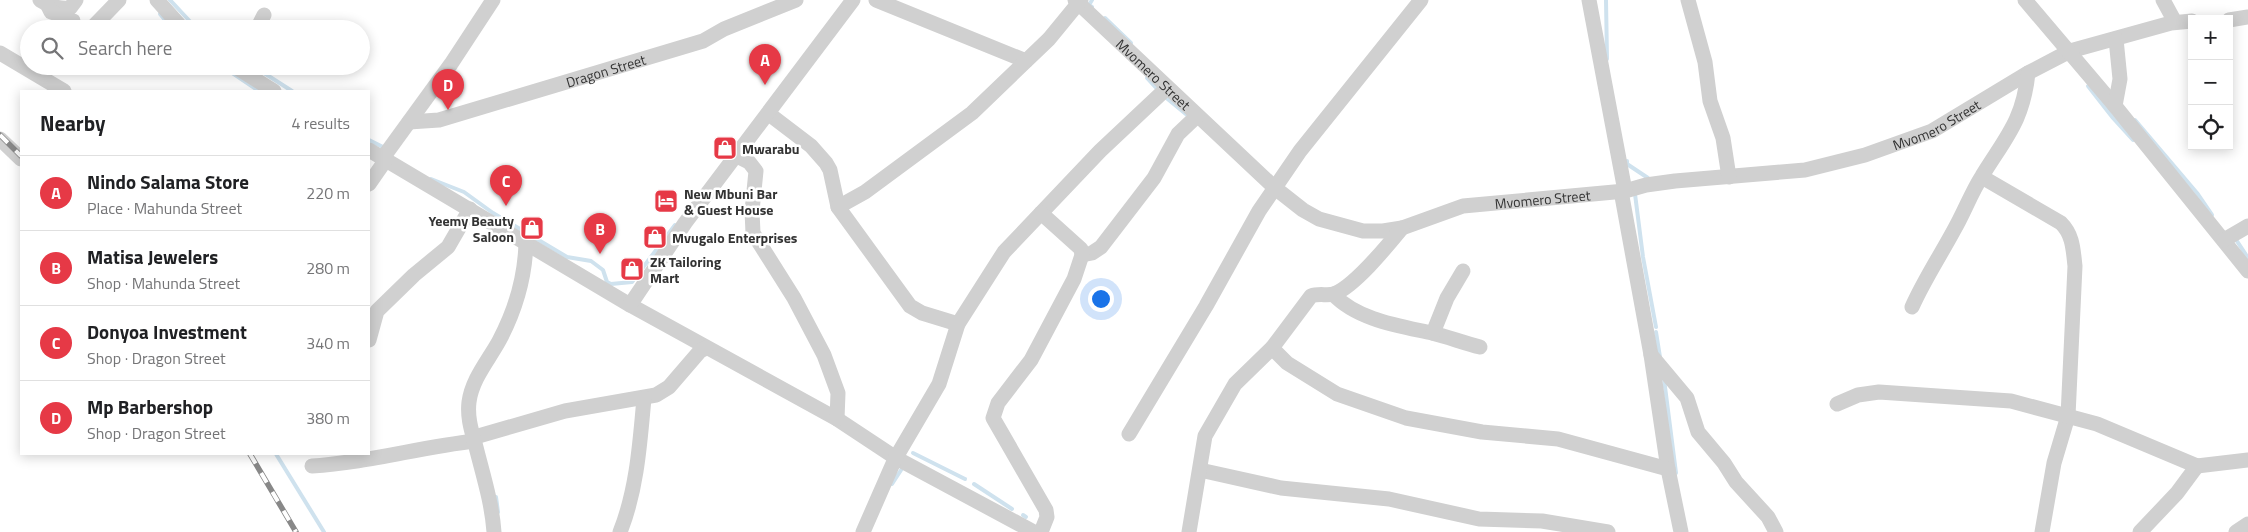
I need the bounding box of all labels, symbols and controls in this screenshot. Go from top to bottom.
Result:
map controls [2188,15,2233,150]
button: + [2188,15,2233,60]
search box [20,20,370,75]
text: Search here [78,33,172,62]
street label: Mvomero Street [1112,33,1196,115]
icon: search [38,34,66,62]
pin: A [749,44,781,85]
street label: Dragon Street [563,48,648,92]
button: − [2188,60,2233,105]
pin: D [432,69,464,110]
street label: Mvomero Street [1889,94,1984,155]
button: locate [2188,105,2233,150]
text: Nearby [40,107,105,139]
text: 4 results [291,111,350,135]
shop icon: Mwarabu [712,135,738,161]
place label: Mwarabu [742,138,800,159]
pin: C [490,165,522,206]
text: Nindo Salama Store [87,167,249,196]
text: A [51,181,61,205]
text: 220 m [306,181,350,205]
place label: New Mbuni Bar & Guest House [684,183,777,220]
street label: Mvomero Street [1494,184,1591,214]
hotel icon: New Mbuni Bar & Guest House [653,188,679,214]
text: Place · Mahunda Street [87,196,242,220]
place label: Yeemy Beauty Saloon [428,210,514,247]
pin: B [584,213,616,254]
shop icon: Yeemy Beauty Saloon [519,215,545,241]
shop icon: Mvugalo Enterprises [642,224,668,250]
place label: Mvugalo Enterprises [672,227,798,248]
text: Matisa Jewelers [87,242,218,271]
place label: ZK Tailoring Mart [650,251,722,288]
text: B [51,256,61,280]
text: 280 m [306,256,350,280]
shop icon: ZK Tailoring Mart [619,256,645,282]
text: Shop · Mahunda Street [87,271,240,295]
your location [1088,286,1114,312]
text: Donyoa Investment [87,317,247,346]
text: C [52,331,60,355]
text: 340 m [306,331,350,355]
text: Shop · Dragon Street [87,346,226,370]
text: Mp Barbershop [87,392,213,421]
text: D [51,406,61,430]
text: 380 m [306,406,350,430]
text: Shop · Dragon Street [87,421,226,445]

